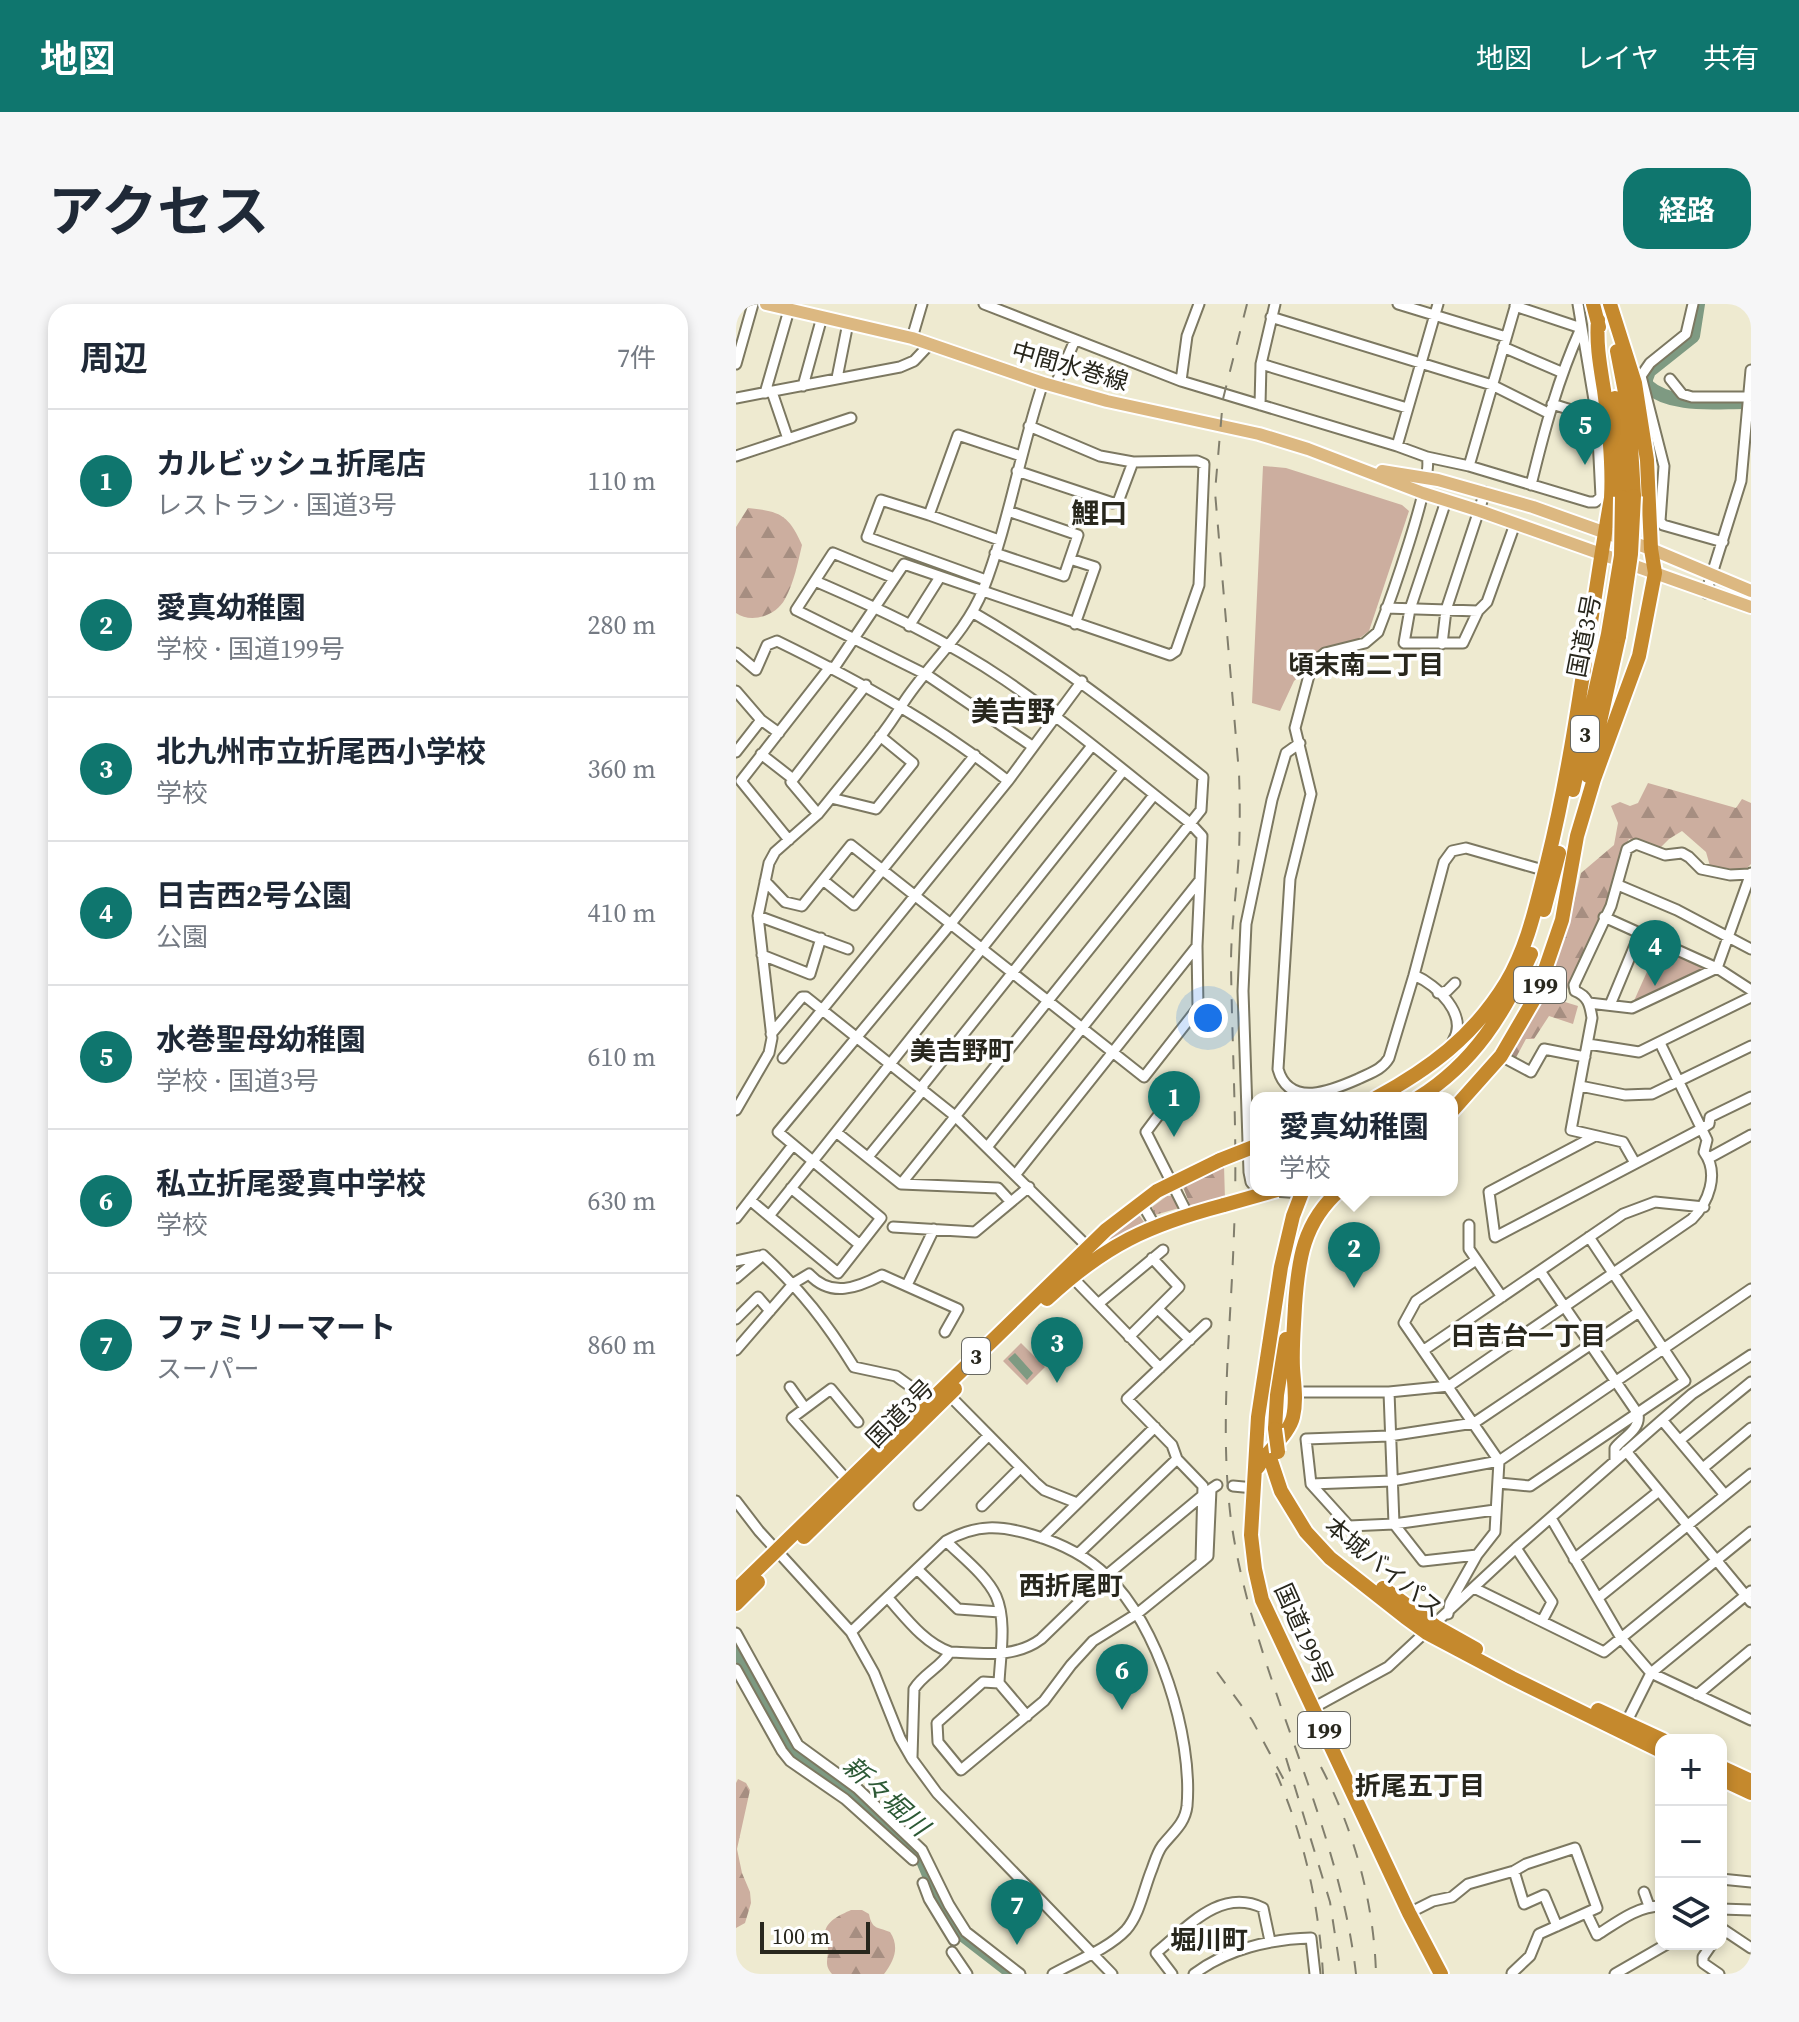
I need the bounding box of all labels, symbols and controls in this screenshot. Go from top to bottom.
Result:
text: 地図 [40,33,116,85]
text: 地図 [1476,39,1532,77]
text: レイヤ [1576,39,1659,77]
text: 共有 [1703,39,1759,77]
button: 経路 [1623,168,1751,249]
text: アクセス [48,173,269,250]
street label: 中間水巻線 [1008,334,1132,398]
text: 周辺 [80,335,148,381]
text: 7件 [617,340,656,376]
pin: 5 [1559,399,1611,465]
text: カルビッシュ折尾店 [156,443,426,484]
text: 1 [99,463,113,499]
text: 110 m [588,463,656,499]
text: レストラン · 国道3号 [156,487,397,523]
district label: 鯉口 [1071,494,1127,532]
text: 愛真幼稚園 [156,587,306,628]
street label: 国道3号 [1560,592,1608,680]
text: 2 [99,607,113,643]
text: 280 m [588,607,656,643]
text: 学校 · 国道199号 [156,631,345,667]
district label: 頃末南二丁目 [1288,647,1444,683]
district label: 美吉野 [971,692,1055,730]
road number: 3 [1571,716,1599,752]
text: 北九州市立折尾西小学校 [156,731,486,772]
text: 3 [99,751,113,787]
text: 360 m [588,751,656,787]
text: 学校 [156,775,208,811]
text: 日吉西2号公園 [156,875,352,916]
text: 4 [99,895,113,931]
text: 410 m [588,895,656,931]
text: 公園 [156,919,208,955]
pin: 4 [1629,920,1681,986]
road number: 199 [1514,967,1566,1003]
your location [1188,998,1228,1038]
text: 水巻聖母幼稚園 [156,1019,366,1060]
district label: 美吉野町 [910,1033,1014,1069]
text: 5 [99,1039,113,1075]
text: 610 m [588,1039,656,1075]
text: 学校 · 国道3号 [156,1063,319,1099]
pin: 1 [1148,1071,1200,1137]
popup [1250,1092,1458,1196]
text: 愛真幼稚園 [1279,1106,1429,1147]
text: 学校 [1279,1150,1331,1186]
text: 私立折尾愛真中学校 [156,1163,426,1204]
text: 6 [99,1183,113,1219]
text: 630 m [588,1183,656,1219]
text: 学校 [156,1207,208,1243]
pin: 2 [1328,1222,1380,1288]
text: ファミリーマート [156,1307,396,1348]
pin: 3 [1031,1317,1083,1383]
district label: 日吉台一丁目 [1450,1318,1606,1354]
text: 7 [99,1327,113,1363]
text: 860 m [588,1327,656,1363]
road number: 3 [962,1338,990,1374]
text: スーパー [156,1351,260,1387]
street label: 国道3号 [859,1372,941,1454]
street label: 本城バイパス [1318,1509,1450,1625]
district label: 西折尾町 [1019,1568,1123,1604]
street label: 国道199号 [1267,1578,1341,1690]
pin: 6 [1096,1644,1148,1710]
road number: 199 [1298,1712,1350,1748]
map controls [1655,1734,1727,1950]
button: + [1655,1734,1727,1806]
water label: 新々堀川 [835,1748,939,1846]
district label: 折尾五丁目 [1355,1768,1485,1804]
button: − [1655,1806,1727,1878]
button: layers [1655,1878,1727,1950]
pin: 7 [991,1879,1043,1945]
scale bar [760,1918,870,1954]
text: 100 m [772,1921,830,1951]
district label: 堀川町 [1170,1922,1248,1958]

